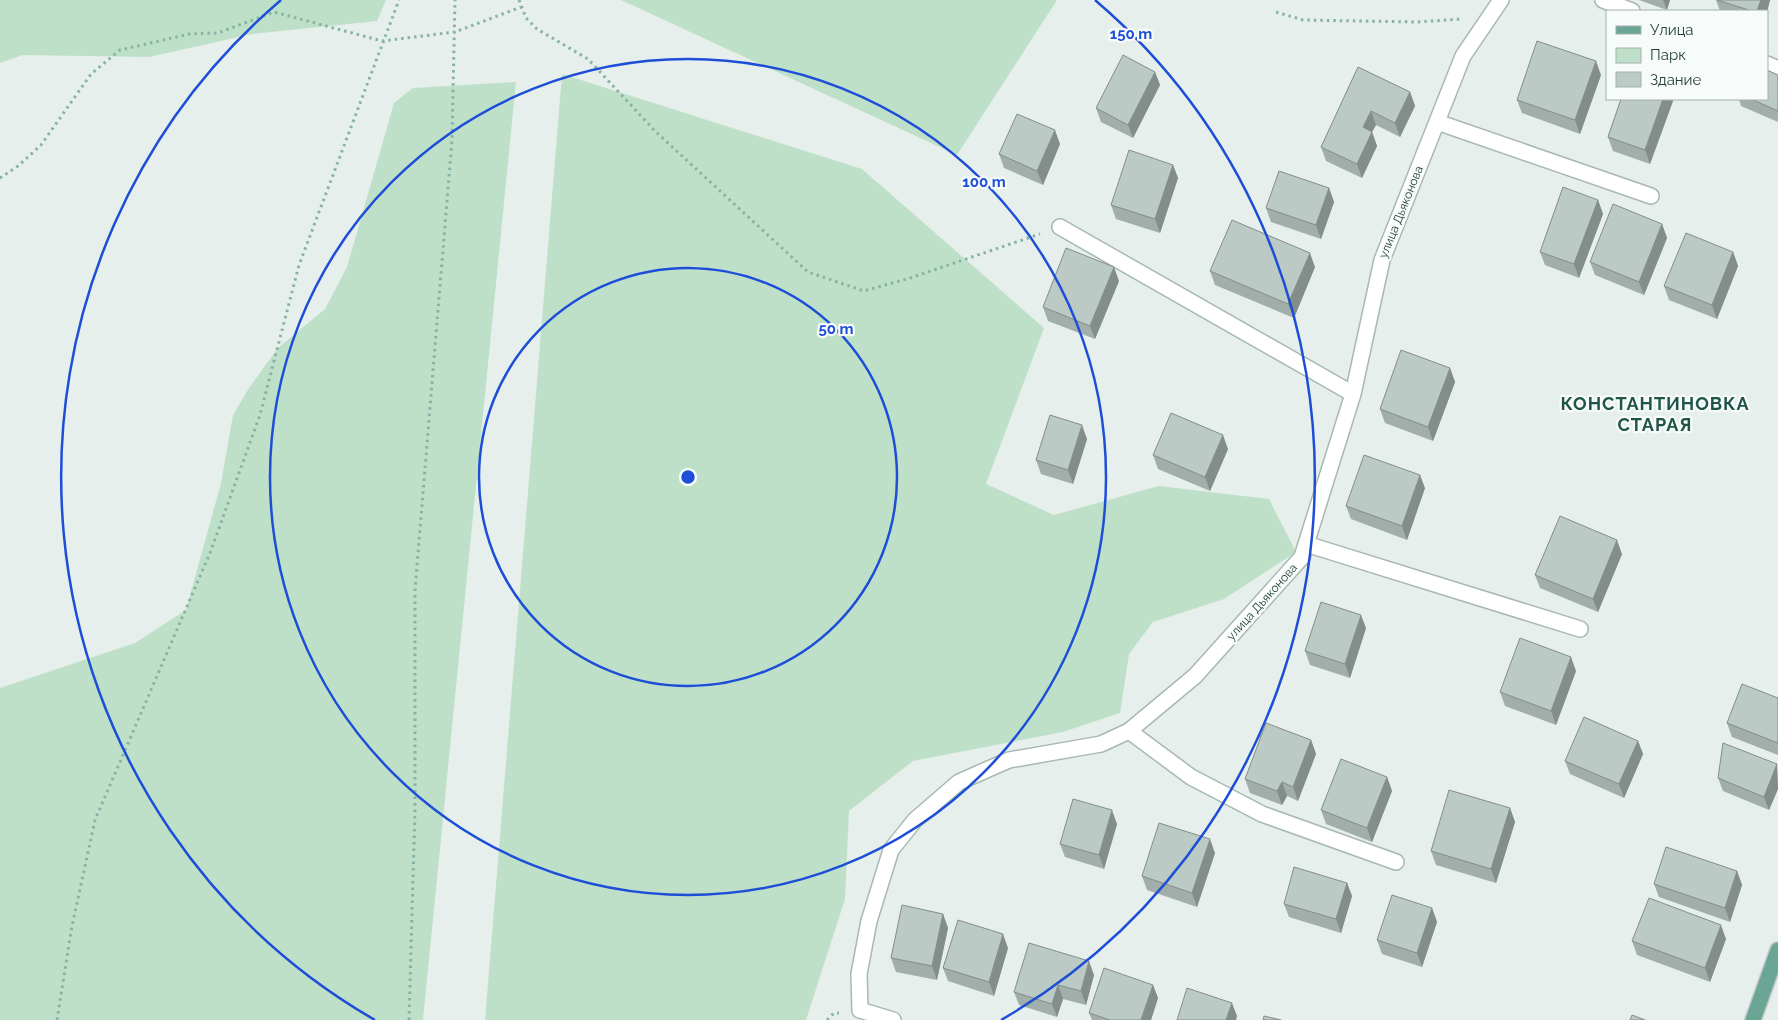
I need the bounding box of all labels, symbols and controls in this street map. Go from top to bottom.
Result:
legend [1606,10,1768,100]
text: Улица [1650,21,1694,39]
text: 150 m [1110,25,1152,43]
text: Парк [1650,46,1686,64]
text: Здание [1650,71,1702,89]
street label: улица Дьяконова [1376,164,1426,260]
text: 100 m [962,173,1006,191]
text: 50 m [818,320,854,338]
district label: КОНСТАНТИНОВКА СТАРАЯ [1560,393,1750,435]
centre of rings [679,468,697,486]
street label: улица Дьяконова [1224,561,1300,643]

